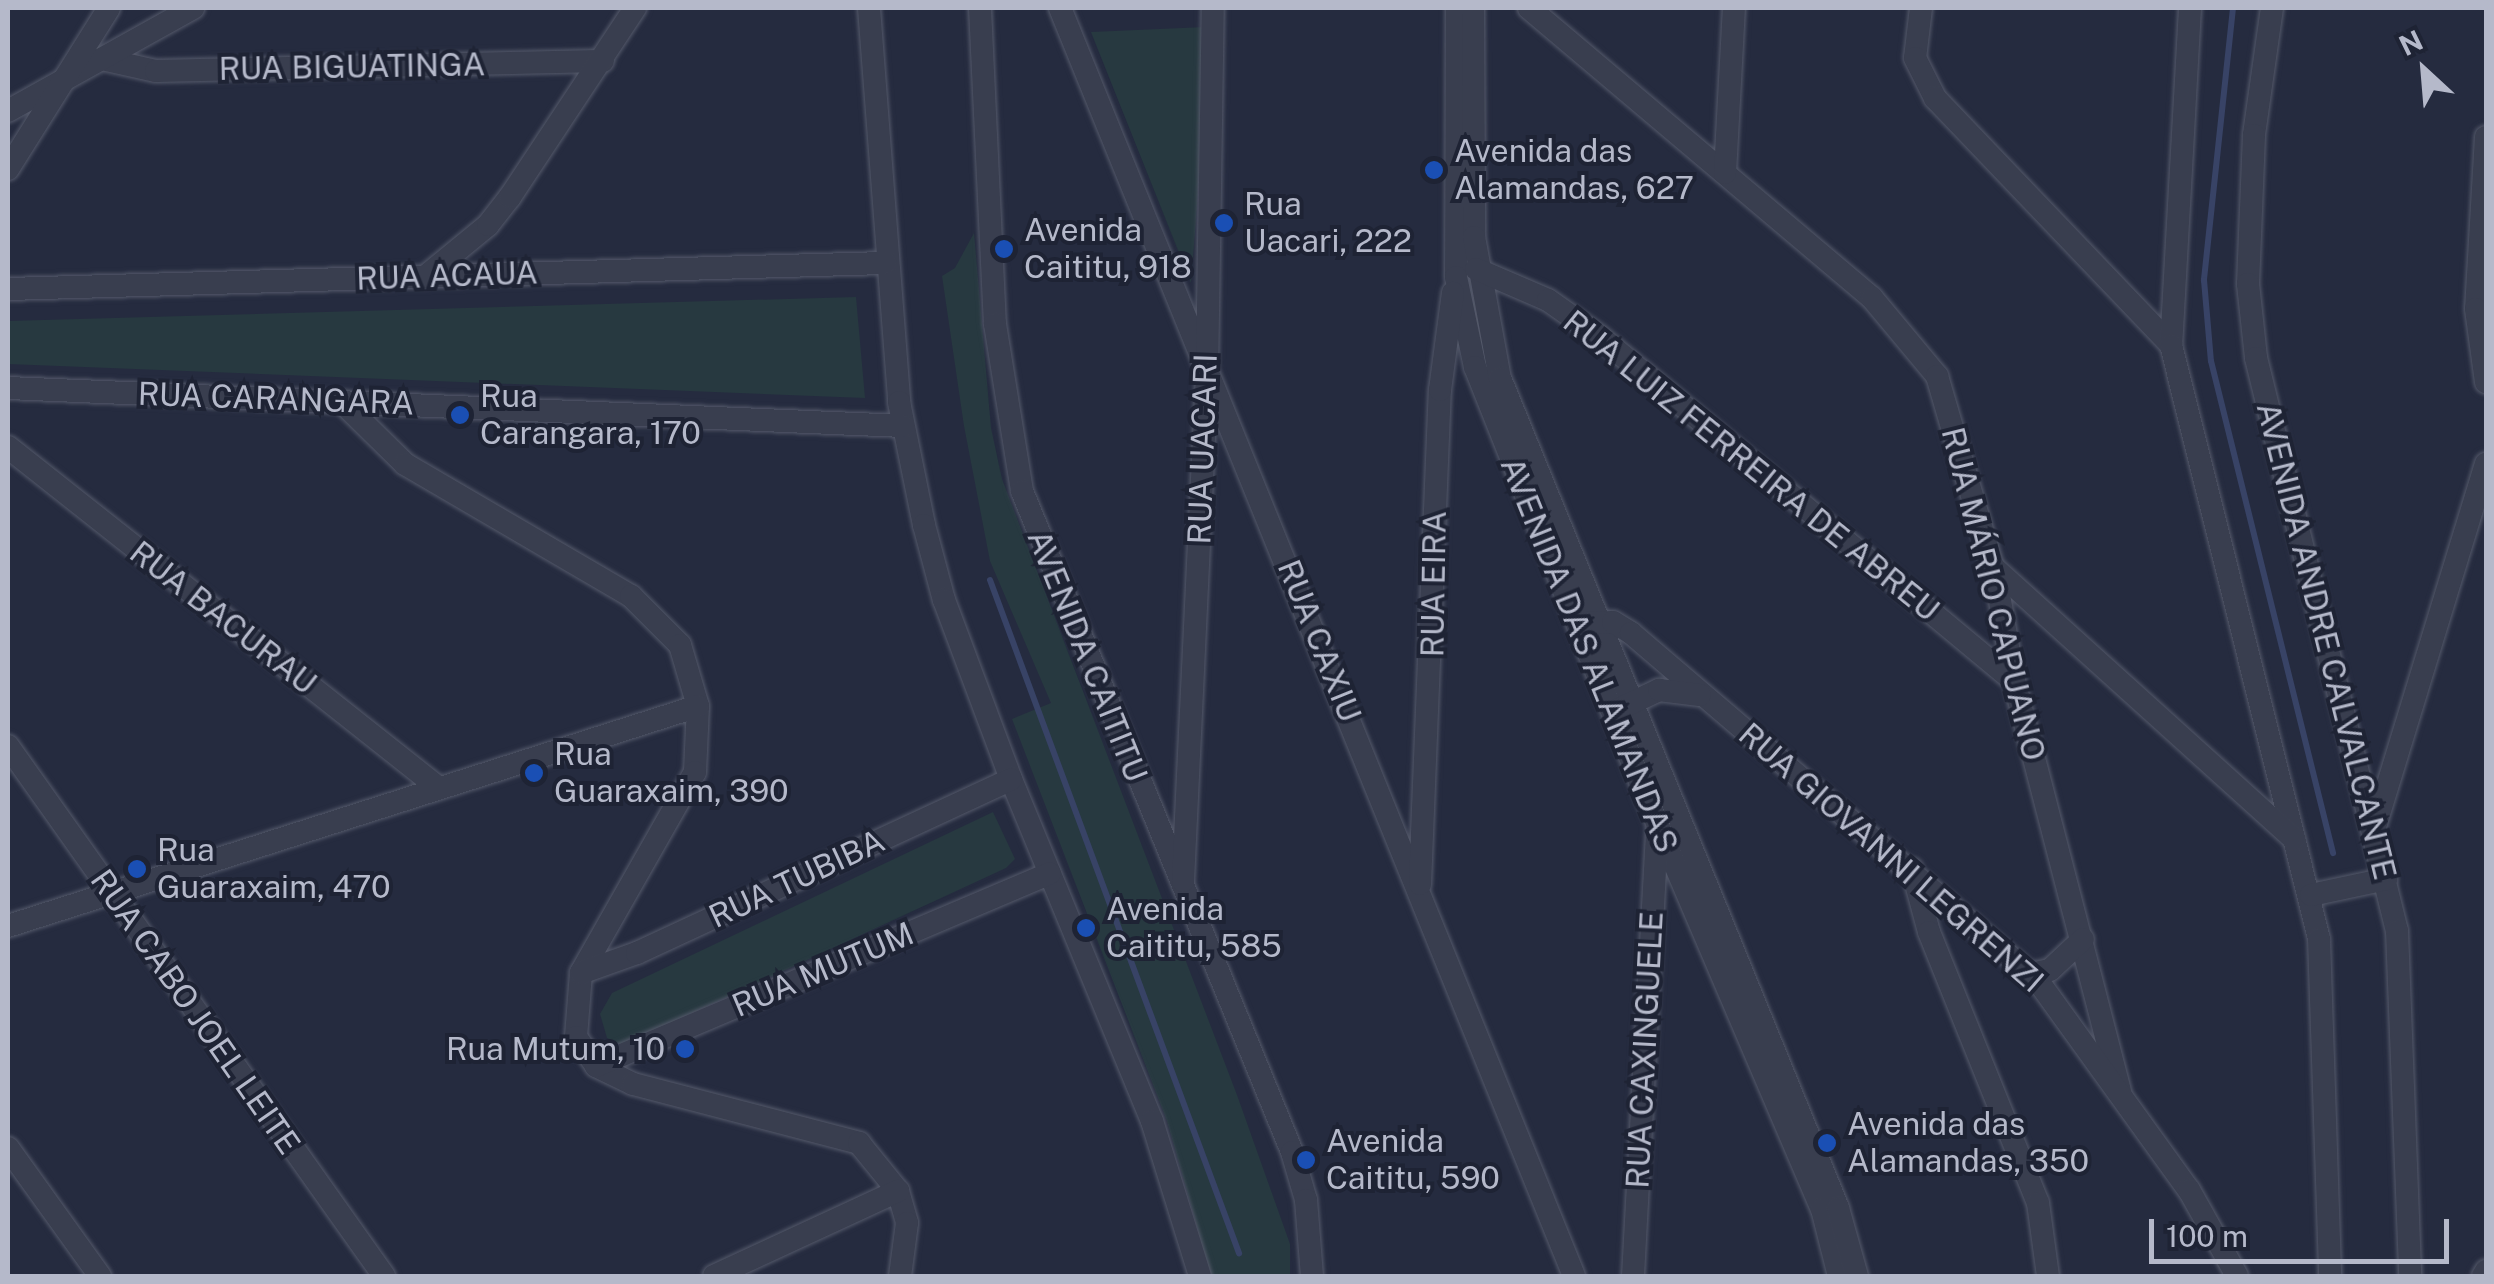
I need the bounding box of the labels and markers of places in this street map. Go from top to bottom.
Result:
place label: Avenida das Alamandas, 627 [1454,133,1694,208]
marker: Avenida das Alamandas, 627 [1423,159,1445,181]
place label: Rua Uacari, 222 [1244,186,1412,261]
place label: Avenida Caititu, 918 [1024,212,1192,287]
marker: Rua Uacari, 222 [1213,212,1235,234]
marker: Avenida Caititu, 918 [993,238,1015,260]
place label: Rua Carangara, 170 [480,378,701,453]
marker: Rua Carangara, 170 [449,404,471,426]
place label: Rua Guaraxaim, 390 [554,736,789,811]
marker: Rua Guaraxaim, 390 [523,762,545,784]
place label: Rua Guaraxaim, 470 [157,832,391,907]
marker: Rua Guaraxaim, 470 [126,858,148,880]
place label: Avenida Caititu, 585 [1106,891,1282,966]
marker: Avenida Caititu, 585 [1075,917,1097,939]
place label: Rua Mutum, 10 [446,1030,665,1068]
marker: Rua Mutum, 10 [674,1038,696,1060]
place label: Avenida das Alamandas, 350 [1847,1106,2089,1181]
place label: Avenida Caititu, 590 [1326,1123,1500,1198]
marker: Avenida das Alamandas, 350 [1816,1132,1838,1154]
marker: Avenida Caititu, 590 [1295,1149,1317,1171]

